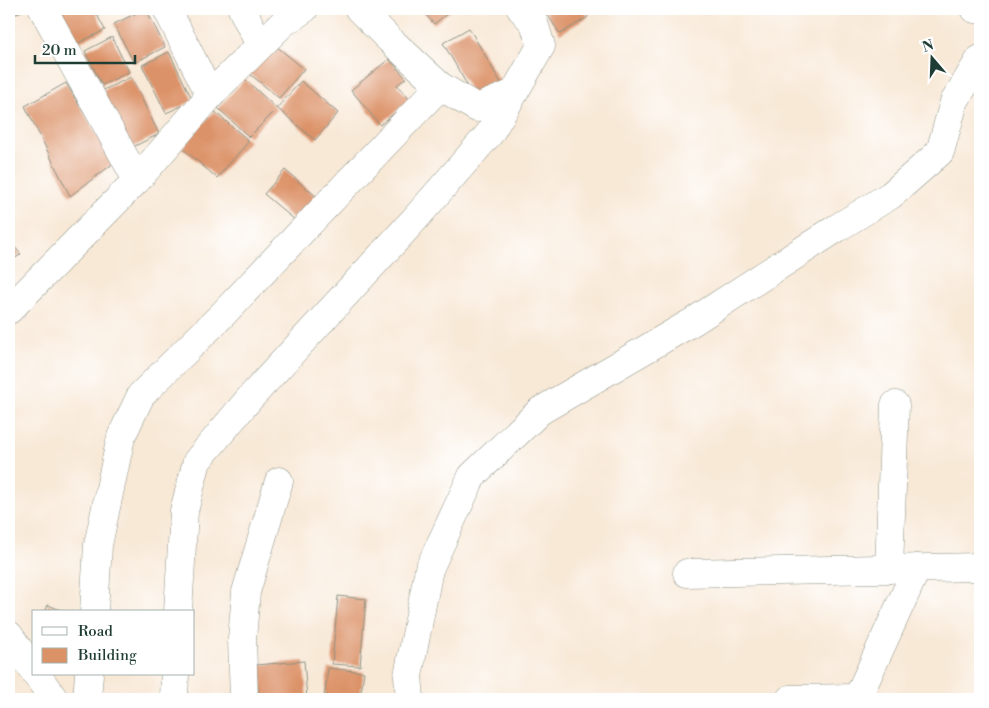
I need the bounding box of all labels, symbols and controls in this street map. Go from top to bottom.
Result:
scale bar [35,32,135,64]
north arrow [906,32,956,82]
text: N [920,36,936,57]
text: 20 m [42,41,77,60]
legend [32,610,195,676]
text: Road [78,622,113,641]
text: Building [77,646,137,665]

